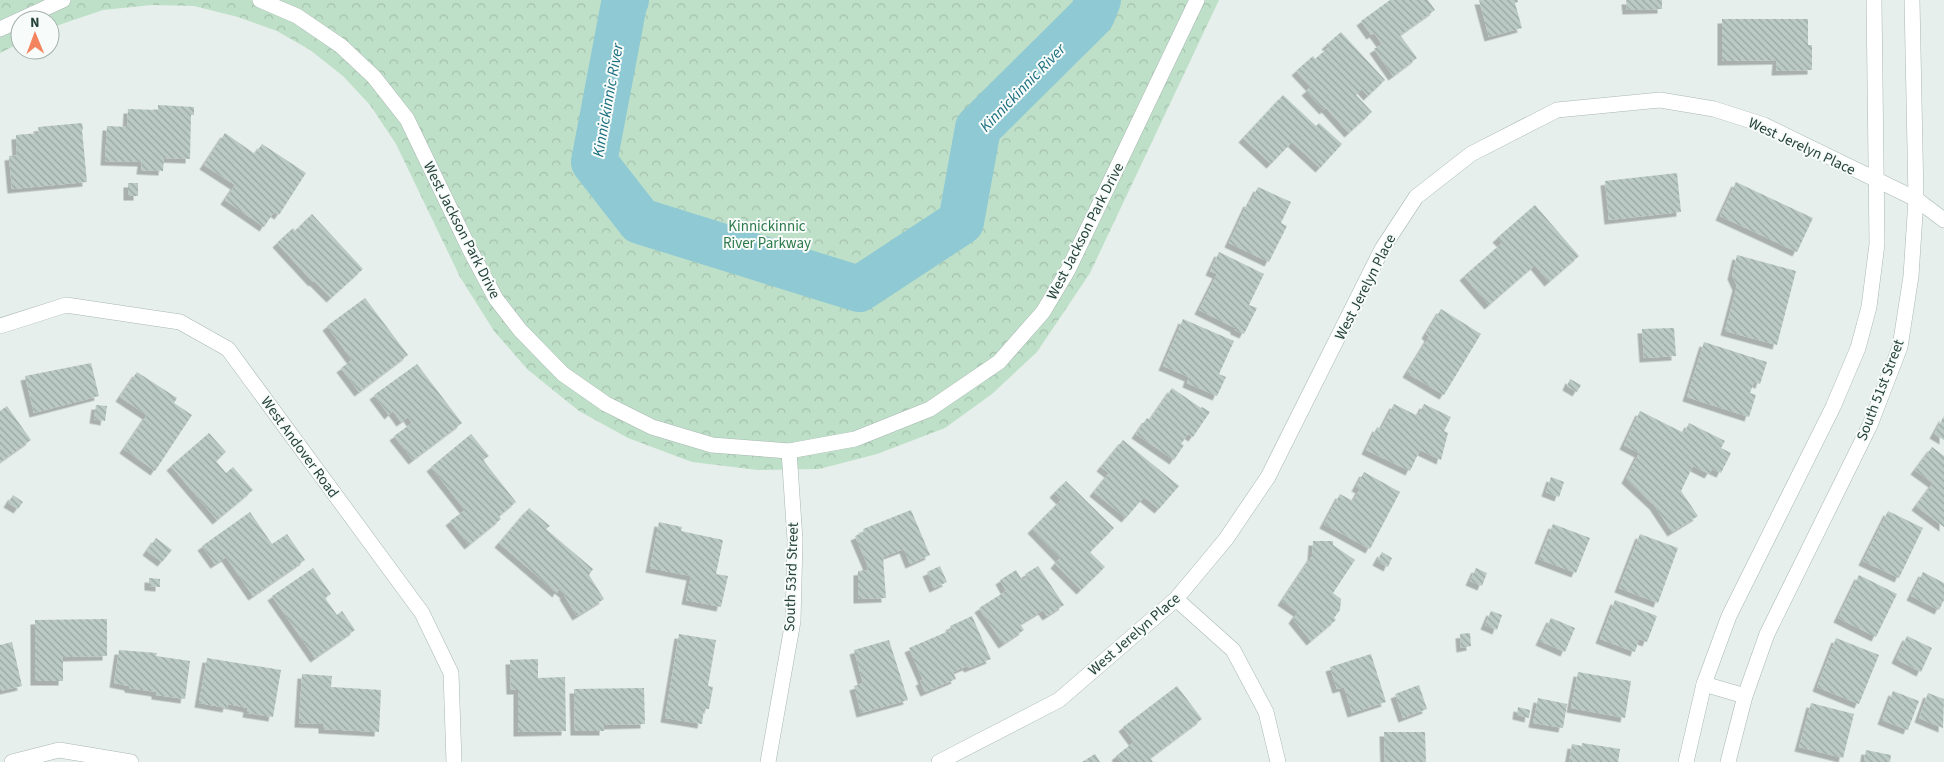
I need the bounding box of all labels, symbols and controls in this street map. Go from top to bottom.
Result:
north arrow [10,10,60,60]
text: N [30,13,40,33]
water label: Kinnickinnic River [975,37,1072,137]
water label: Kinnickinnic River [587,40,629,159]
street label: West Jerelyn Place [1745,112,1859,181]
street label: West Jackson Park Drive [418,158,505,302]
street label: West Jackson Park Drive [1042,159,1129,303]
park label: Kinnickinnic River Parkway [723,216,811,254]
street label: West Jerelyn Place [1330,231,1401,344]
street label: South 51st Street [1851,336,1909,444]
street label: West Andover Road [256,392,344,502]
street label: South 53rd Street [779,522,804,632]
street label: West Jerelyn Place [1084,588,1185,680]

